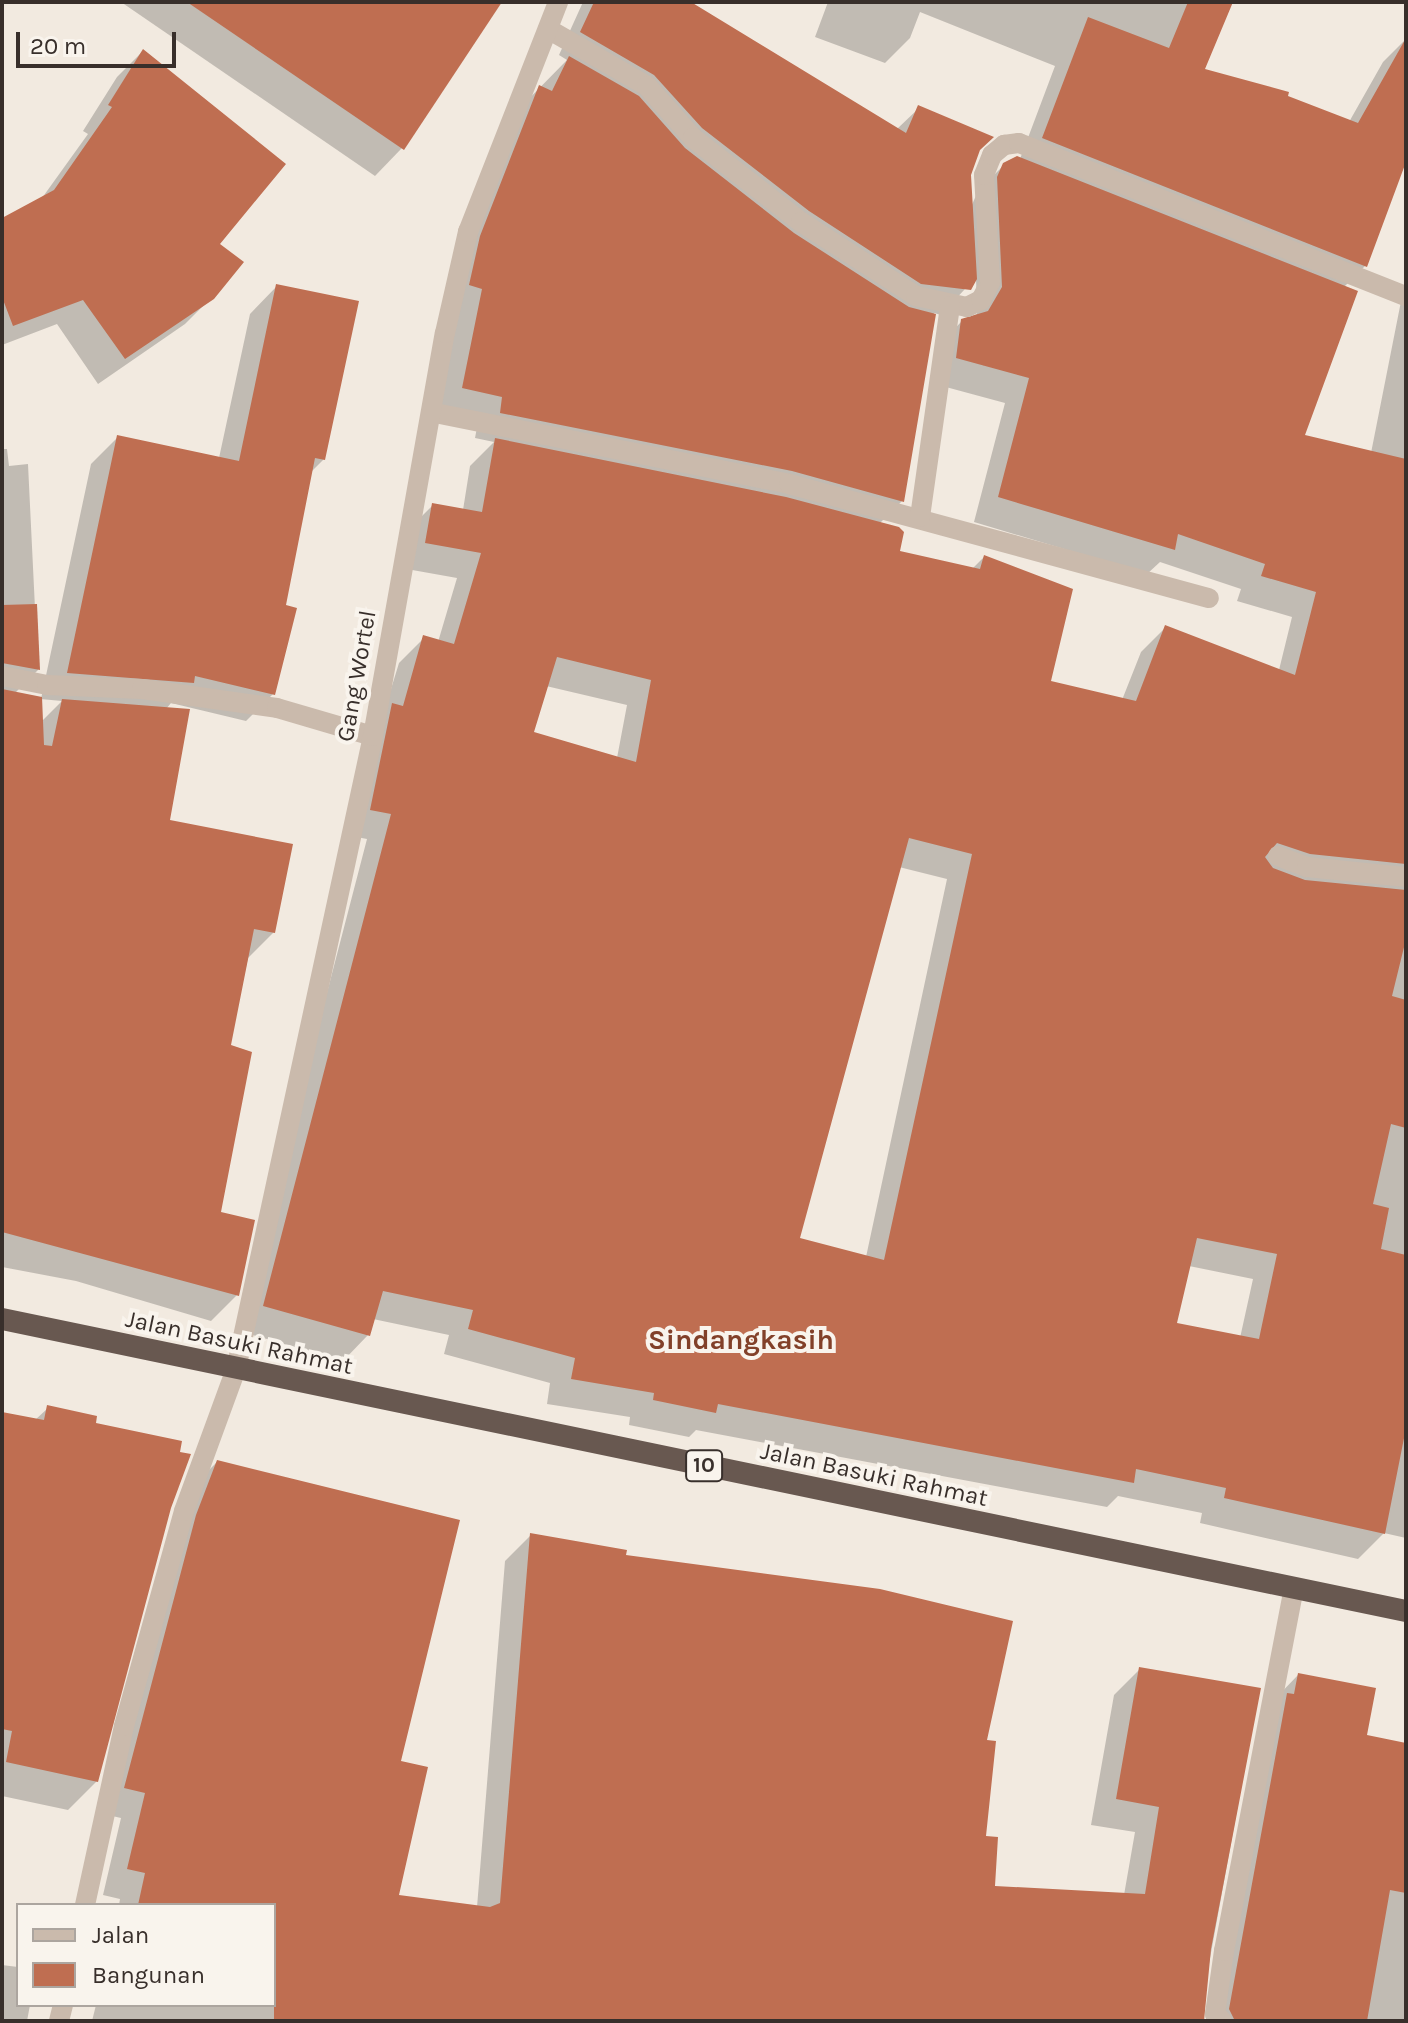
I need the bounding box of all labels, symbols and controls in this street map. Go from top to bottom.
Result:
scale bar [20,16,180,66]
text: 20 m [30,32,86,60]
street label: Gang Wortel [331,608,383,744]
street label: Jalan Basuki Rahmat [123,1305,355,1381]
district label: Sindangkasih [648,1323,834,1357]
street label: Jalan Basuki Rahmat [758,1437,990,1513]
road number: 10 [684,1448,724,1484]
legend [16,1903,276,2007]
text: Jalan [92,1921,149,1949]
text: Bangunan [92,1961,205,1989]

